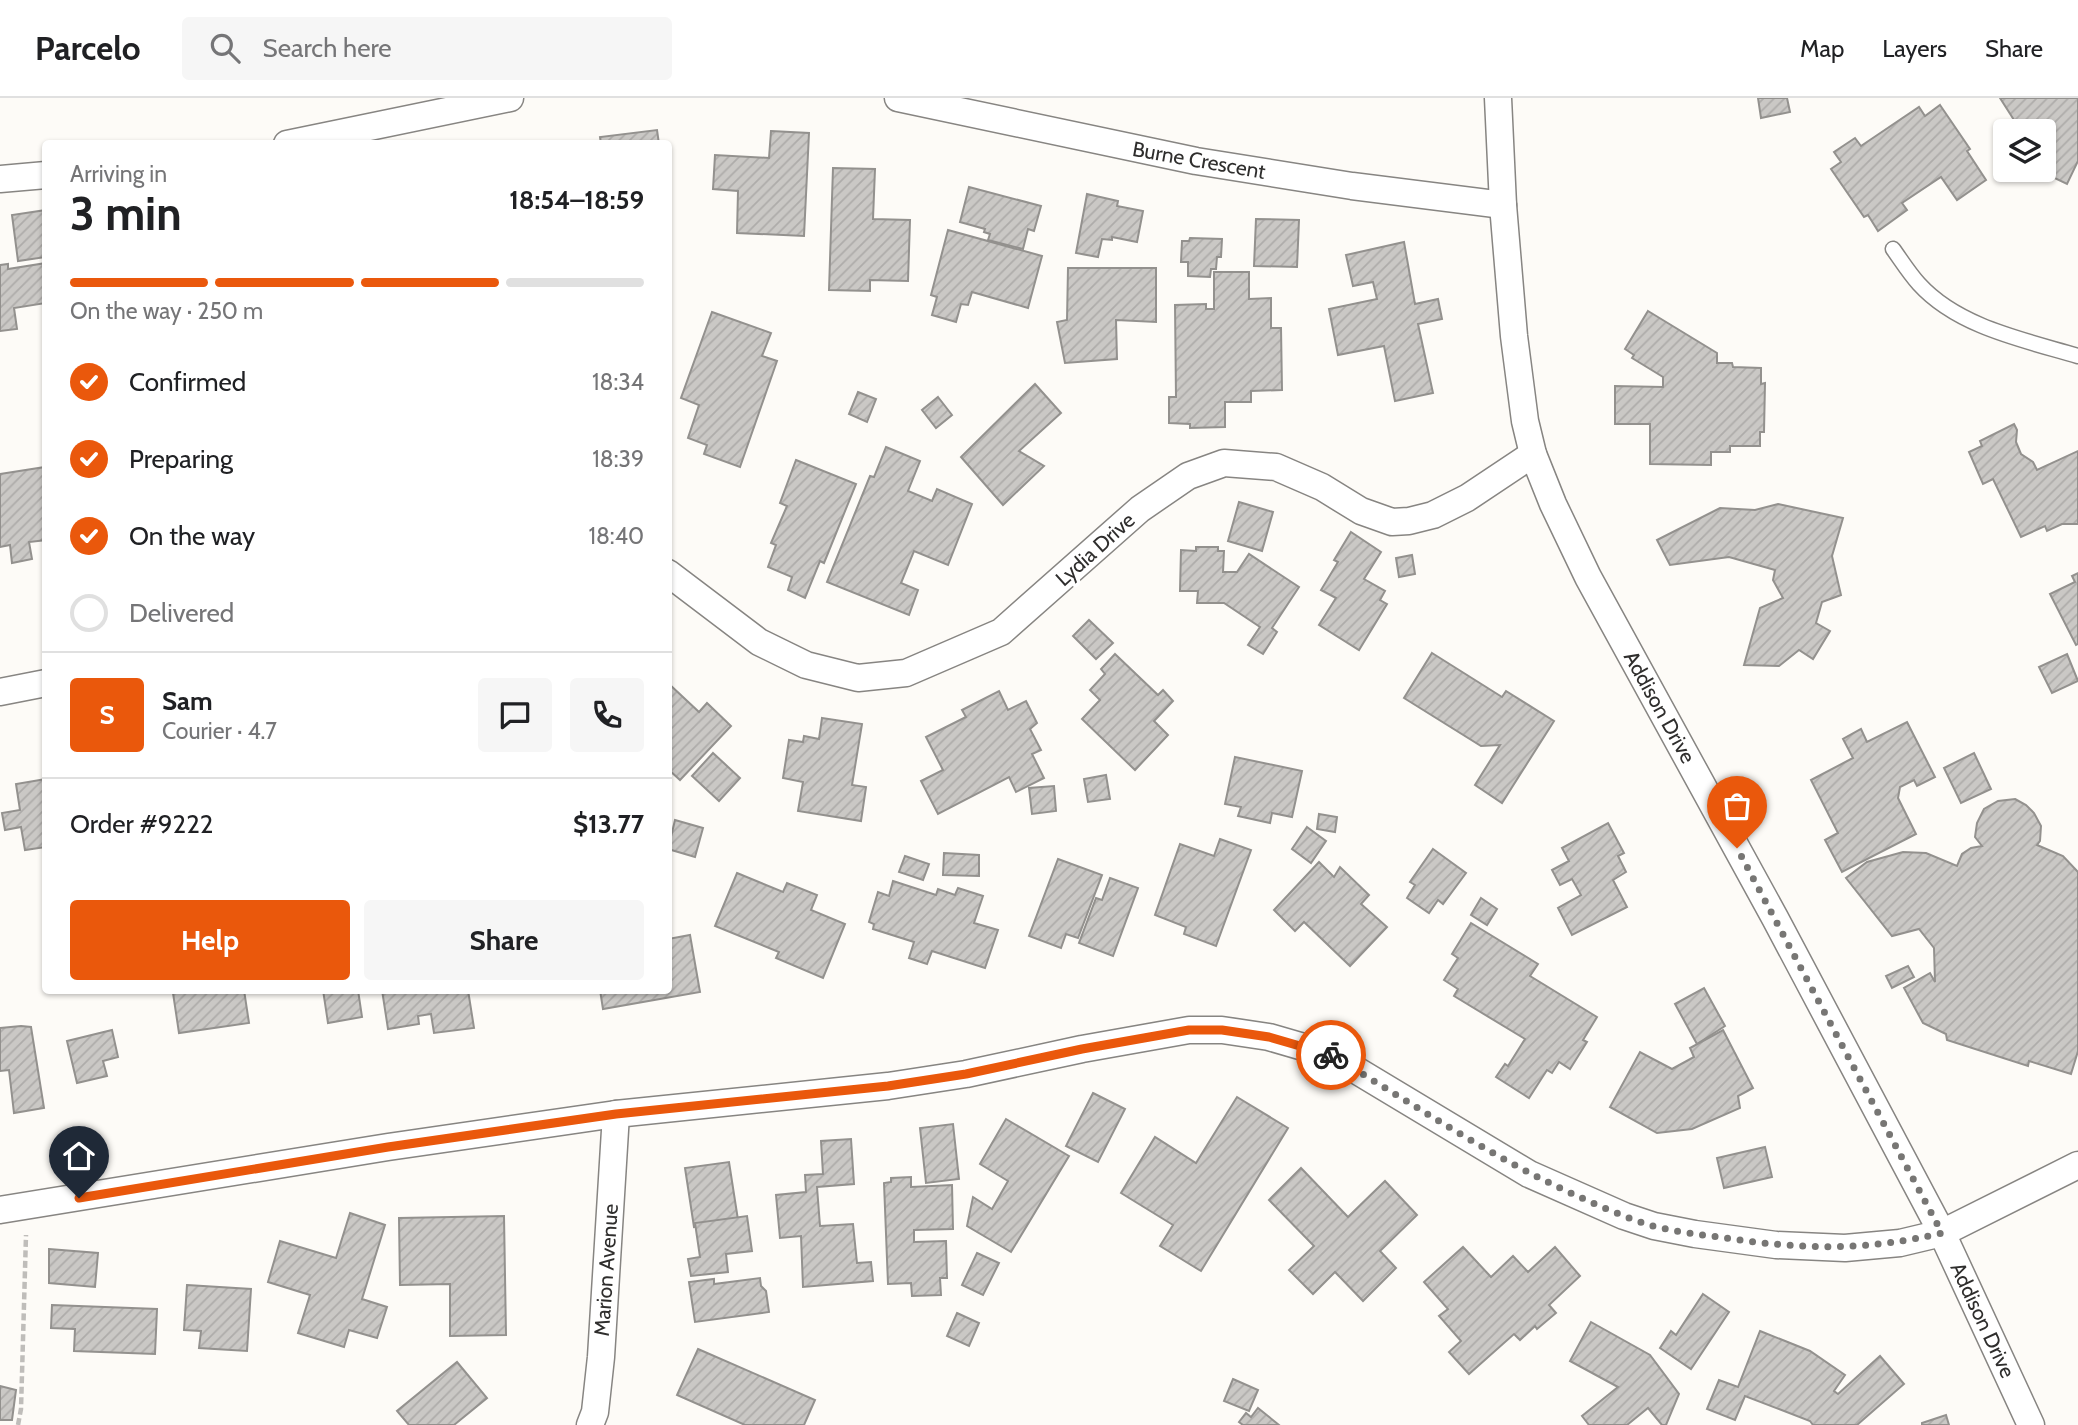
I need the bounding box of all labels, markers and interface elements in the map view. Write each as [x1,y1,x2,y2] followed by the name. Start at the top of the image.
[182,17,672,80] search box
[35,28,140,68] text: Parcelo
[206,29,244,67] icon: search
[262,32,392,64] text: Search here
[1800,34,1844,63] text: Map
[1882,34,1947,63] text: Layers
[1985,34,2043,63] text: Share
[1993,119,2056,182] map controls
[1993,119,2056,182] button: layers
[1131,136,1267,184] street label: Burne Crescent
[70,160,167,188] text: Arriving in
[509,184,644,216] text: 18:54–18:59
[70,186,182,242] text: 3 min
[70,297,263,325] text: On the way · 250 m
[70,363,108,401] icon: check
[129,366,246,398] text: Confirmed
[592,368,644,396] text: 18:34
[70,440,108,478] icon: check
[129,443,233,475] text: Preparing
[592,445,644,473] text: 18:39
[1050,507,1140,591] street label: Lydia Drive
[70,517,108,555] icon: check
[129,520,255,552] text: On the way
[588,522,644,550] text: 18:40
[129,597,234,629] text: Delivered
[1619,647,1701,768] street label: Addison Drive
[478,678,552,752] button: chat
[570,678,644,752] button: phone
[162,685,213,717] text: Sam
[99,699,115,731] text: S
[162,717,277,745] text: Courier · 4.7
[1707,776,1767,848] pin
[1718,787,1756,825] icon: bag
[70,808,213,840] text: Order #9222
[573,808,644,840] text: $13.77
[70,900,350,980] button: Help
[364,900,644,980] button: Share
[1296,1020,1366,1090] courier
[1312,1036,1350,1074] icon: bike
[49,1126,109,1198] pin
[60,1137,98,1175] icon: home
[589,1203,623,1337] street label: Marion Avenue
[1945,1258,2021,1382] street label: Addison Drive

